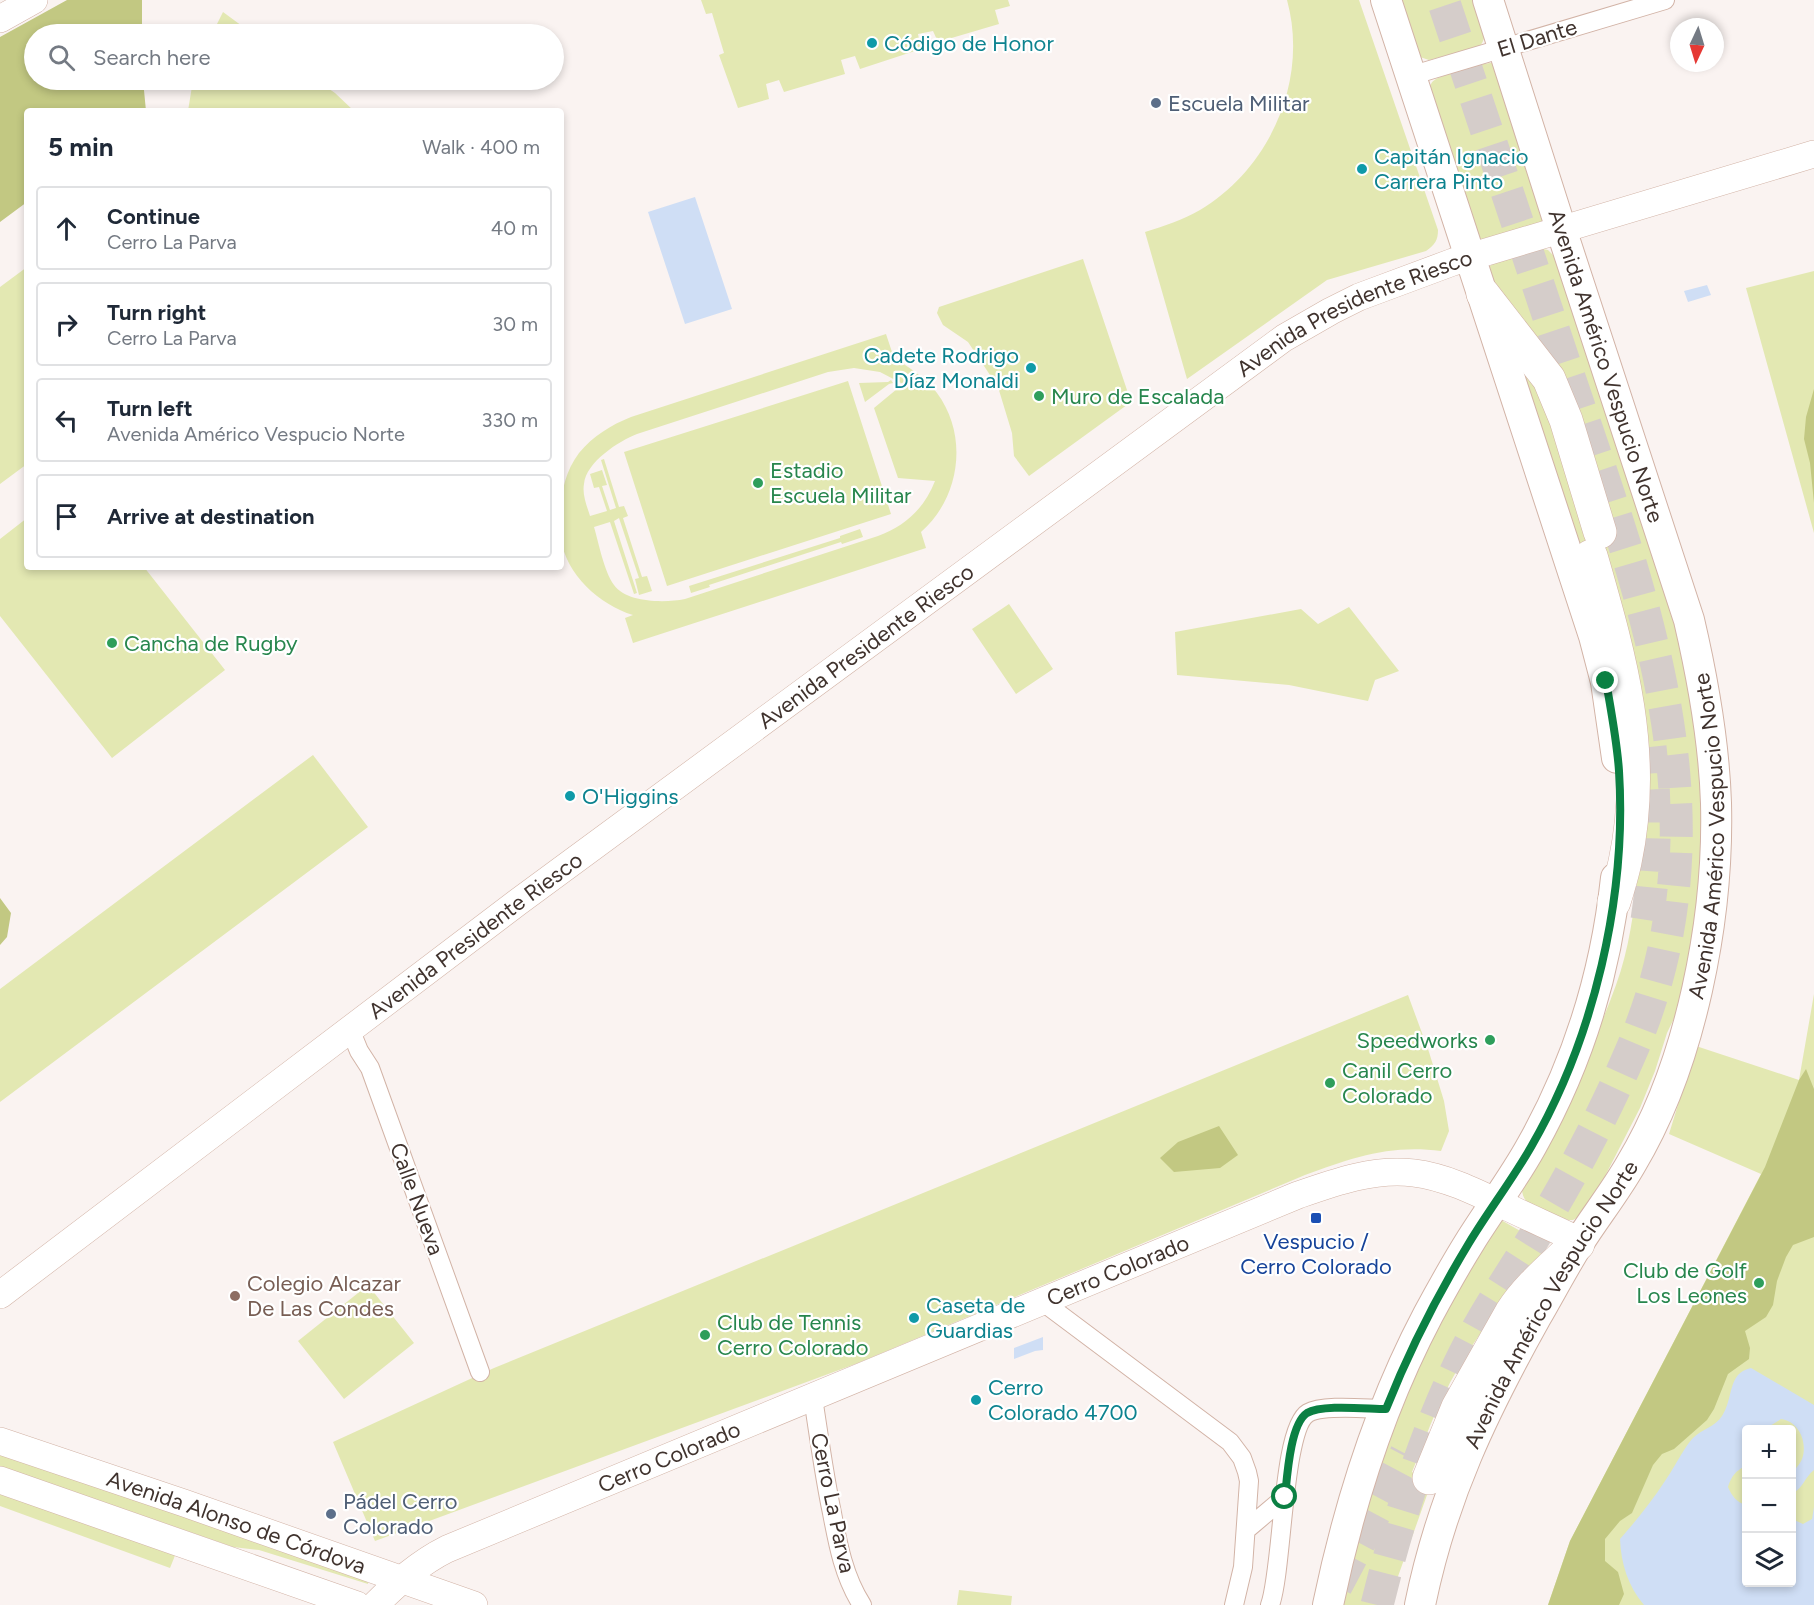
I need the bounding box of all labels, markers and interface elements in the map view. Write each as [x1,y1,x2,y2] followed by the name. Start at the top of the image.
[1494,13,1580,63] street label: El Dante
[1670,18,1724,72] north arrow
[24,24,564,90] search box
[884,30,1054,57] place label: Código de Honor
[865,36,879,50] marker: Código de Honor
[45,41,78,74] icon: search
[93,44,211,71] text: Search here
[1168,90,1310,117] place label: Escuela Militar
[1149,96,1163,110] marker: Escuela Militar
[48,131,114,163] text: 5 min
[422,135,540,159] text: Walk · 400 m
[1374,143,1529,195] place label: Capitán Ignacio Carrera Pinto
[1355,162,1369,176] marker: Capitán Ignacio Carrera Pinto
[107,203,200,230] text: Continue
[1543,206,1669,526] street label: Avenida Américo Vespucio Norte
[50,212,83,245] icon: ahead
[491,216,538,240] text: 40 m
[107,230,237,254] text: Cerro La Parva
[1231,244,1475,382] street label: Avenida Presidente Riesco
[107,299,206,326] text: Turn right
[50,308,83,341] icon: right
[492,312,538,336] text: 30 m
[107,326,237,350] text: Cerro La Parva
[864,342,1019,394] place label: Cadete Rodrigo Díaz Monaldi
[1024,361,1038,375] marker: Cadete Rodrigo Díaz Monaldi
[1051,383,1224,410] place label: Muro de Escalada
[1032,389,1046,403] marker: Muro de Escalada
[107,395,193,422] text: Turn left
[50,404,83,437] icon: left
[481,408,538,432] text: 330 m
[107,422,405,446] text: Avenida Américo Vespucio Norte
[770,457,912,509] place label: Estadio Escuela Militar
[751,476,765,490] marker: Estadio Escuela Militar
[50,500,83,533] icon: arrive
[107,503,315,530] text: Arrive at destination
[753,558,979,734] street label: Avenida Presidente Riesco
[124,630,298,657] place label: Cancha de Rugby
[105,636,119,650] marker: Cancha de Rugby
[1592,667,1618,693] route end
[1682,671,1730,1002] street label: Avenida Américo Vespucio Norte
[582,783,679,810] place label: O'Higgins
[563,789,577,803] marker: O'Higgins
[363,846,587,1024] street label: Avenida Presidente Riesco
[1356,1027,1478,1054] place label: Speedworks
[1483,1033,1497,1047] marker: Speedworks
[1342,1057,1452,1109] place label: Canil Cerro Colorado
[1323,1076,1337,1090] marker: Canil Cerro Colorado
[384,1139,450,1259] street label: Calle Nueva
[1458,1156,1644,1452] street label: Avenida Américo Vespucio Norte
[1309,1211,1323,1225] marker: Vespucio / Cerro Colorado
[1043,1228,1193,1312] street label: Cerro Colorado
[1240,1228,1392,1280] place label: Vespucio / Cerro Colorado
[1623,1257,1748,1309] place label: Club de Golf Los Leones
[247,1270,402,1322] place label: Colegio Alcazar De Las Condes
[1752,1276,1766,1290] marker: Club de Golf Los Leones
[228,1289,242,1303] marker: Colegio Alcazar De Las Condes
[926,1292,1025,1344] place label: Caseta de Guardias
[717,1309,868,1361] place label: Club de Tennis Cerro Colorado
[907,1311,921,1325] marker: Caseta de Guardias
[698,1328,712,1342] marker: Club de Tennis Cerro Colorado
[988,1374,1138,1426] place label: Cerro Colorado 4700
[969,1393,983,1407] marker: Cerro Colorado 4700
[594,1415,744,1498] street label: Cerro Colorado
[1742,1425,1796,1587] map controls
[1742,1425,1796,1479] button: +
[805,1430,861,1576] street label: Cerro La Parva
[104,1465,370,1579] street label: Avenida Alonso de Córdova
[1742,1479,1796,1533] button: −
[1271,1483,1297,1509] route start
[343,1488,457,1540] place label: Pádel Cerro Colorado
[324,1507,338,1521] marker: Pádel Cerro Colorado
[1742,1533,1796,1587] button: layers

